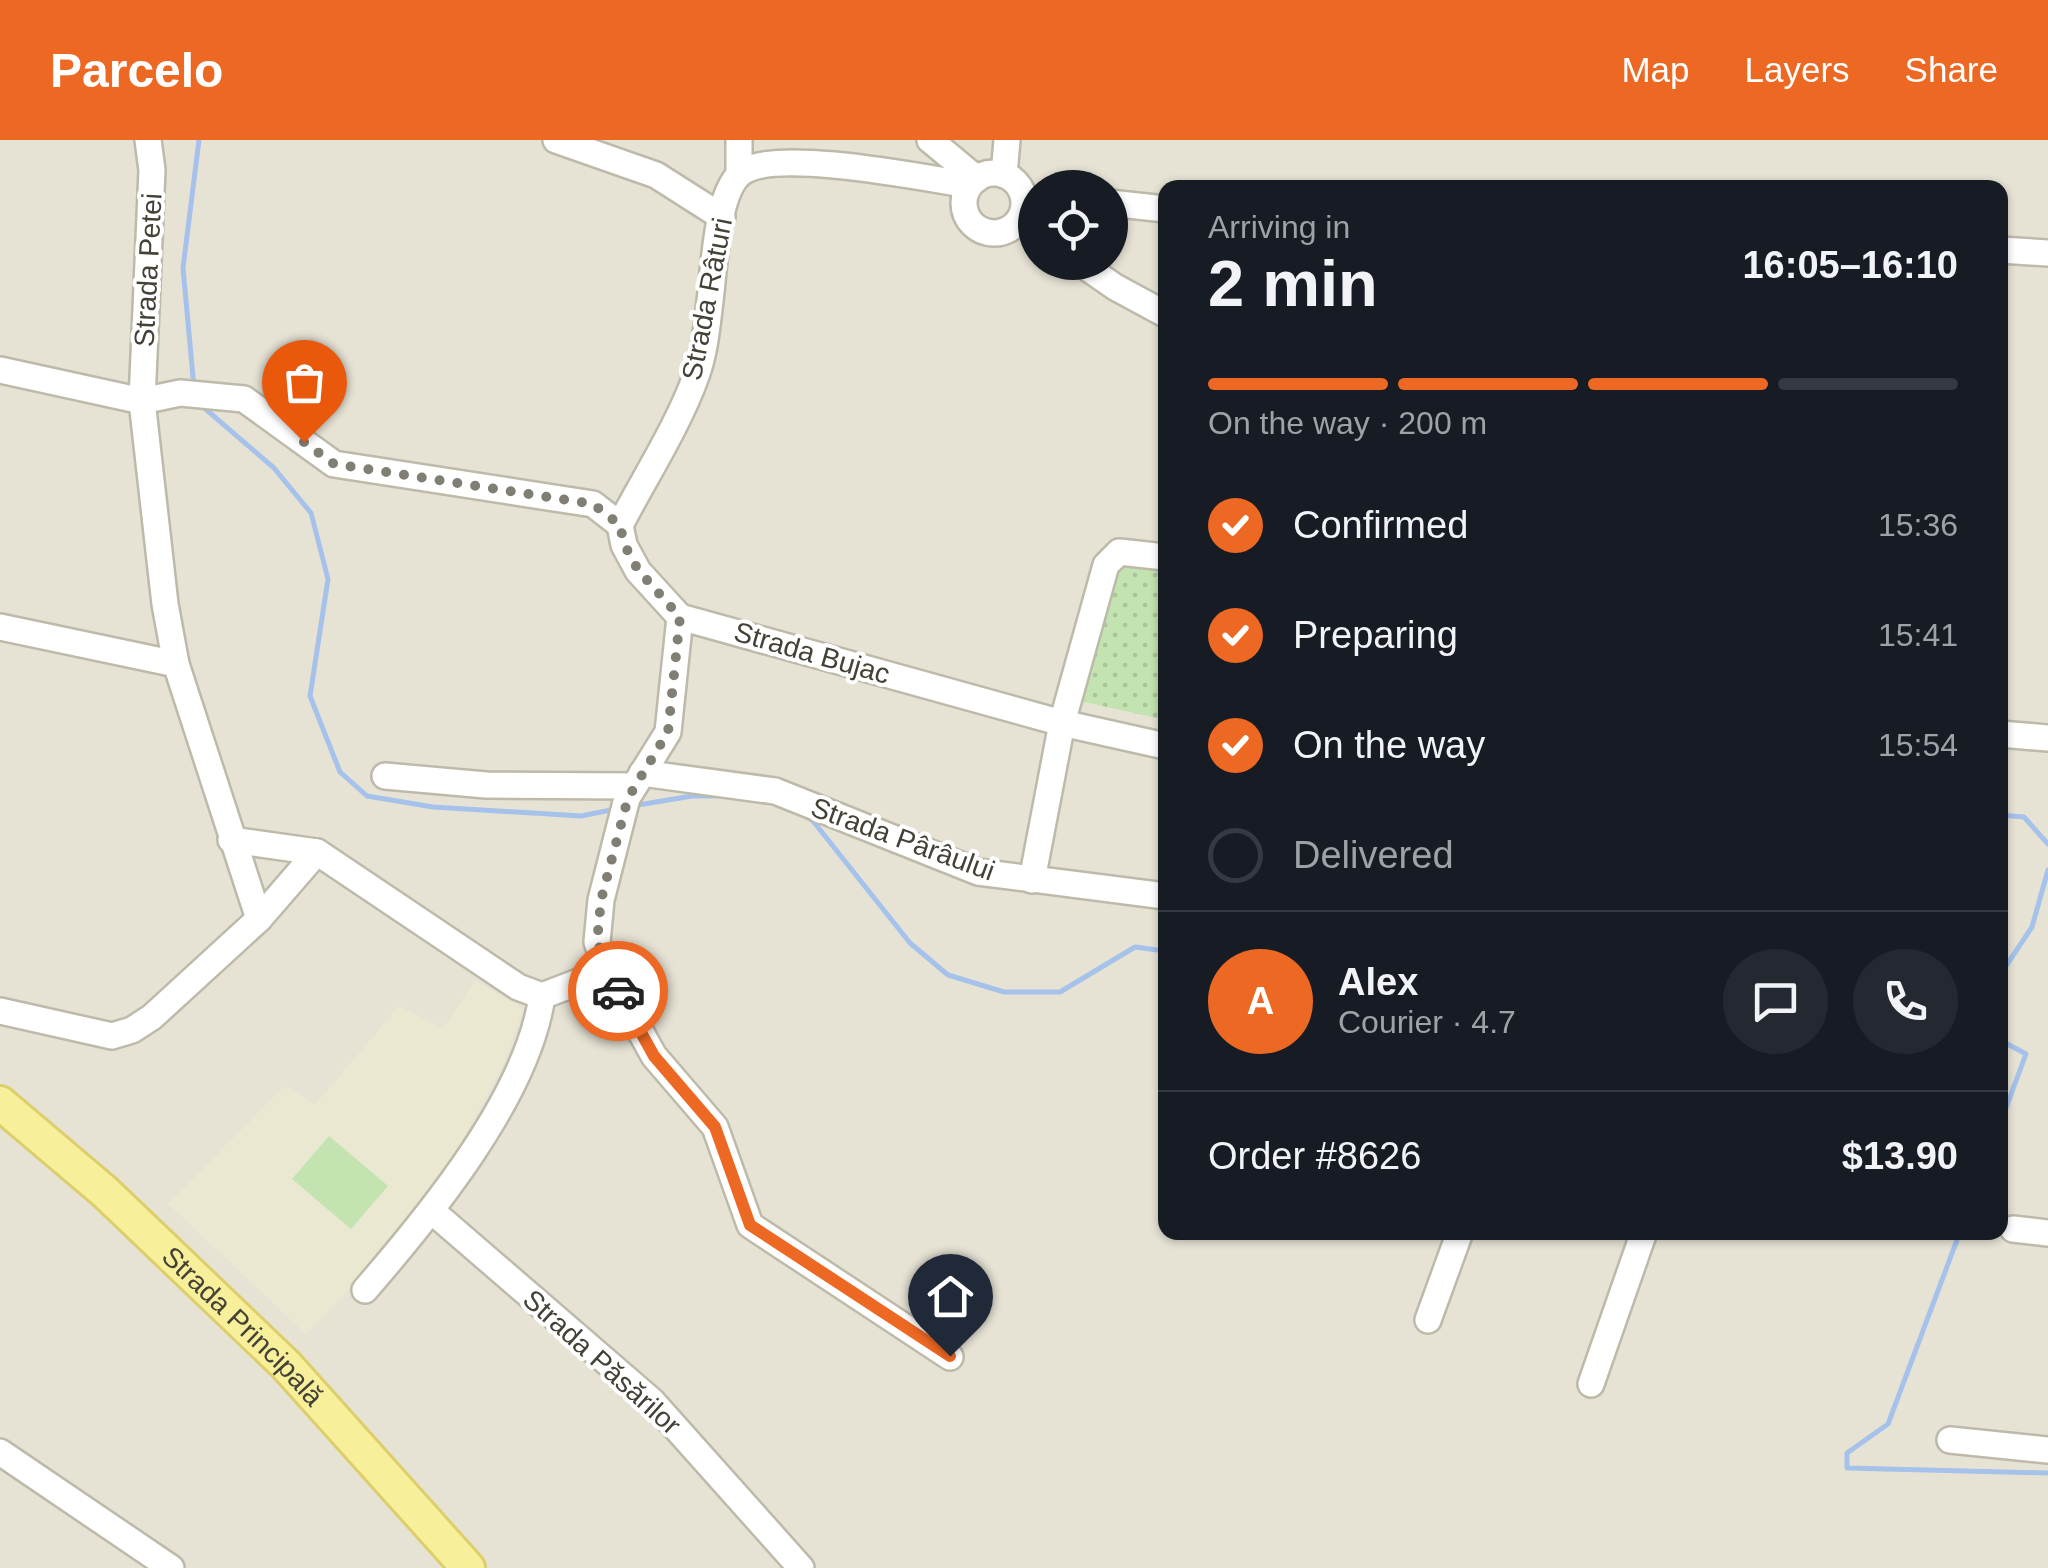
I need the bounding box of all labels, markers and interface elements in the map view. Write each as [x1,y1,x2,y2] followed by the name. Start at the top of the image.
[50,44,223,97] text: Parcelo
[1621,50,1690,89] text: Map
[1745,50,1850,89] text: Layers
[1905,50,1998,89] text: Share
[1018,170,1128,280] map controls
[1018,170,1128,280] button: locate
[128,192,168,348] street label: Strada Petei
[1208,209,1350,245] text: Arriving in
[676,215,738,383] street label: Strada Râturi
[1742,244,1958,286] text: 16:05–16:10
[1208,247,1378,320] text: 2 min
[262,340,347,443] pin
[277,355,332,410] icon: bag
[1208,405,1487,441] text: On the way · 200 m
[1208,498,1263,553] icon: check
[1293,504,1468,546] text: Confirmed
[1878,507,1958,543] text: 15:36
[1208,608,1263,663] icon: check
[1293,614,1458,656] text: Preparing
[731,616,893,690] street label: Strada Bujac
[1878,617,1958,653] text: 15:41
[1208,718,1263,773] icon: check
[1293,724,1485,766] text: On the way
[1878,727,1958,763] text: 15:54
[807,791,999,887] street label: Strada Pârâului
[1293,834,1454,876] text: Delivered
[568,941,668,1041] courier
[1723,949,1828,1054] button: chat
[1853,949,1958,1054] button: phone
[1338,961,1418,1003] text: Alex
[591,964,646,1019] icon: car
[1247,980,1274,1022] text: A
[1338,1004,1516,1040] text: Courier · 4.7
[1208,1135,1421,1177] text: Order #8626
[1842,1135,1958,1177] text: $13.90
[156,1240,330,1412] street label: Strada Principală
[908,1254,993,1357] pin
[923,1269,978,1324] icon: home
[517,1283,687,1441] street label: Strada Păsărilor

